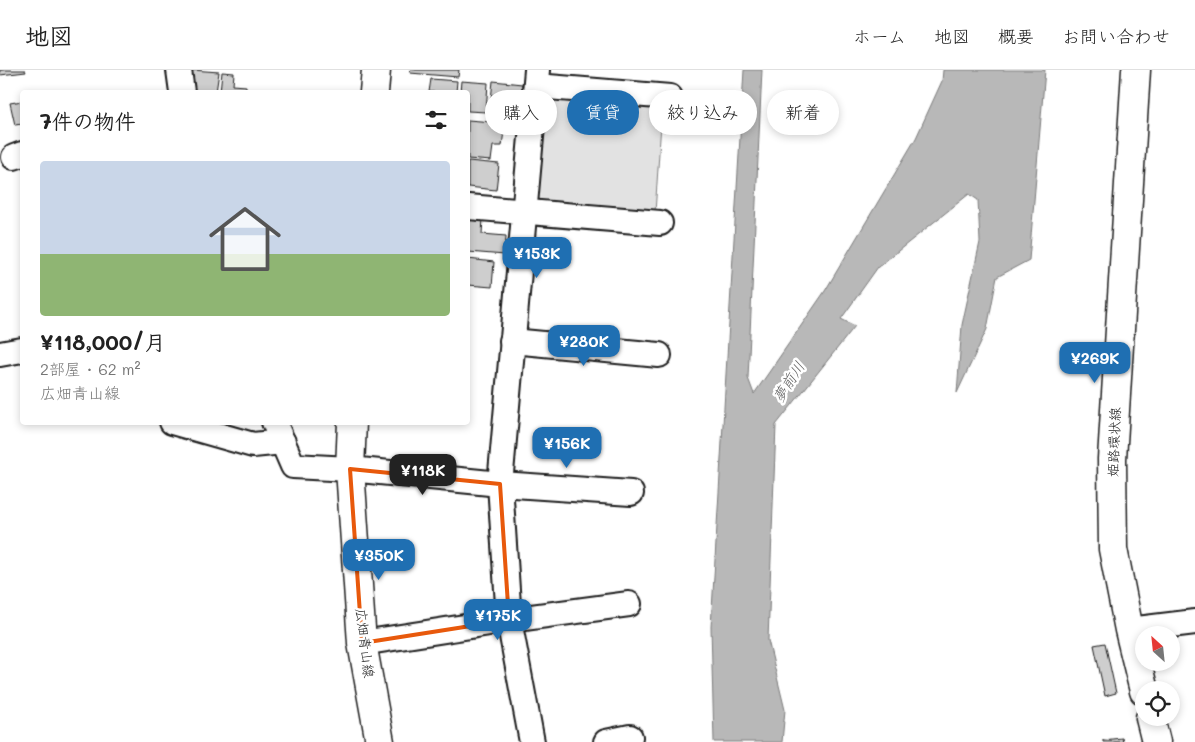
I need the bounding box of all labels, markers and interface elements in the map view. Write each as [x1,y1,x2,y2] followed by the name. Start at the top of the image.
[25,20,73,51] text: 地図
[853,24,906,48] text: ホーム
[934,24,970,48] text: 地図
[998,24,1034,48] text: 概要
[1062,24,1170,48] text: お問い合わせ
[485,90,557,135] chip: 購入
[567,90,639,135] chip: 賃貸
[649,90,757,135] chip: 絞り込み
[767,90,839,135] chip: 新着
[422,106,450,134] icon: filters
[40,107,136,134] text: 7件の物件
[200,194,290,284] icon: home
[502,236,572,279] pin: ¥153K
[513,242,561,263] text: ¥153K
[549,324,619,367] pin: ¥280K
[40,328,166,355] text: ¥118,000/月
[559,330,609,351] text: ¥280K
[1060,342,1130,384] pin: ¥269K
[1070,347,1120,368] text: ¥269K
[768,357,809,406] water label: 夢前川
[40,358,141,379] text: 2部屋 · 62 m²
[40,382,120,403] text: 広畑青山線
[1103,407,1124,477] street label: 姫路環状線
[532,426,602,469] pin: ¥156K
[543,432,591,453] text: ¥156K
[388,454,458,496] pin: ¥118K
[400,459,446,480] text: ¥118K
[344,538,414,581] pin: ¥350K
[354,544,404,565] text: ¥350K
[463,598,533,641] pin: ¥175K
[475,604,521,625] text: ¥175K
[352,607,379,679] street label: 広畑青山線
[1135,626,1180,671] north arrow
[1135,626,1180,726] map controls
[1135,681,1180,726] button: locate

